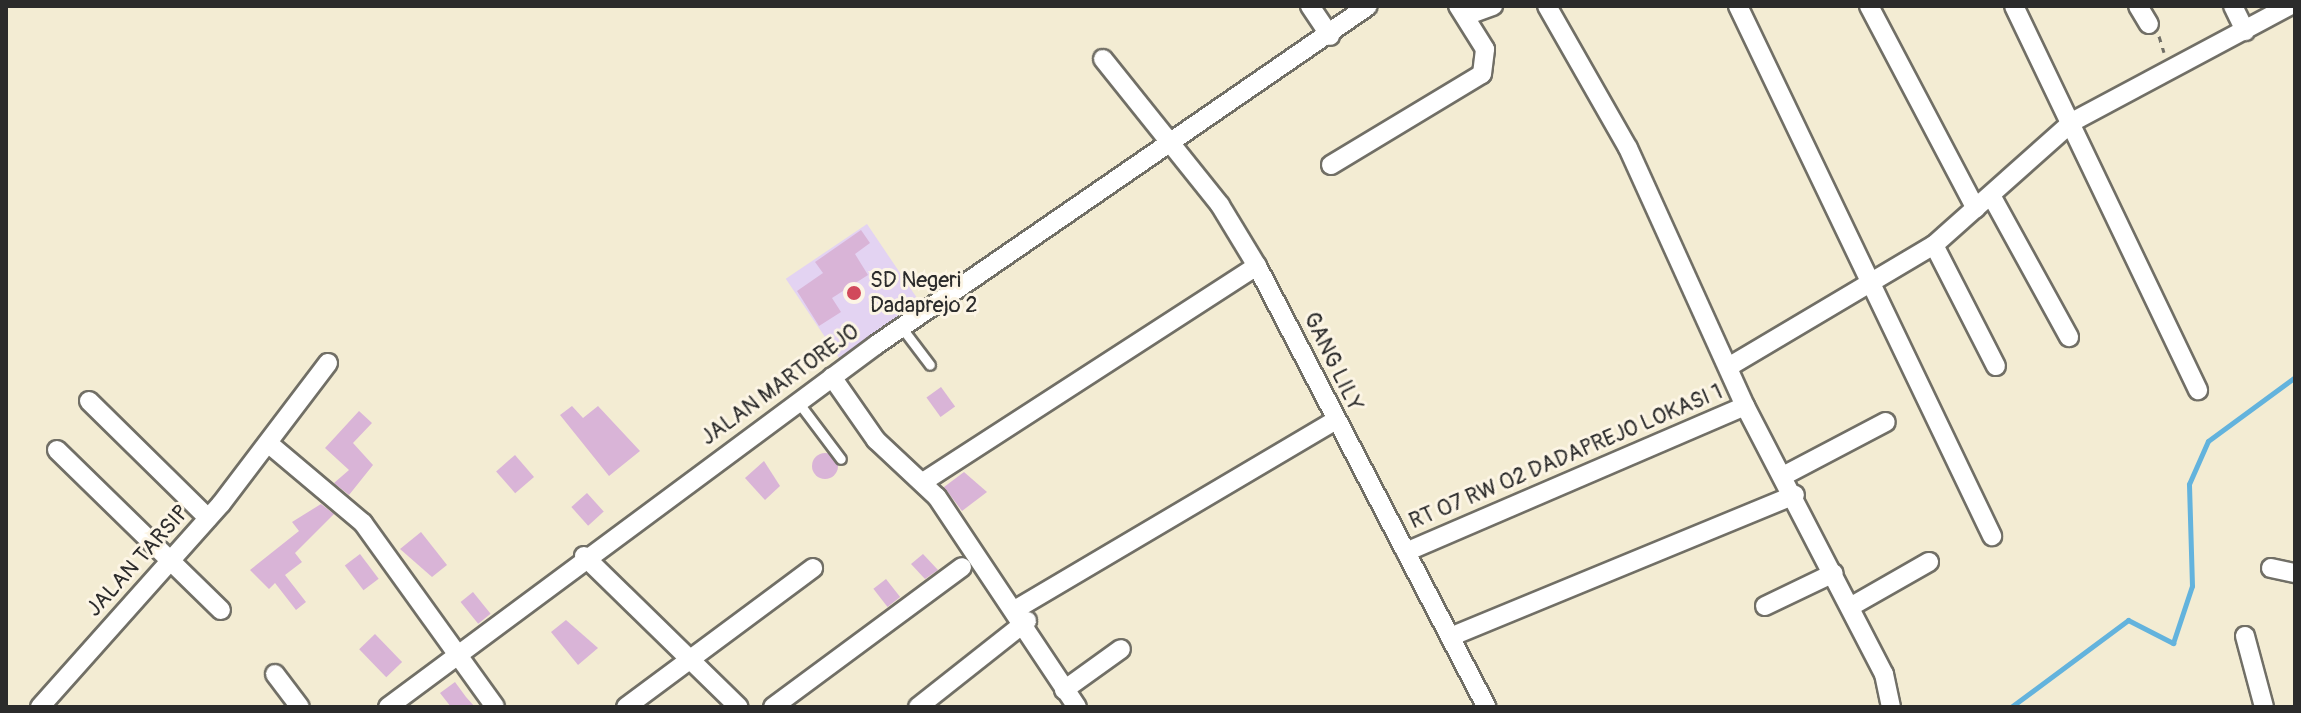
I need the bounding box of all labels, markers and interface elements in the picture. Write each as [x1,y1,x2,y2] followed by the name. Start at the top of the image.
[870,267,978,318] place label: SD Negeri Dadaprejo 2
[845,284,863,302] marker: SD Negeri Dadaprejo 2
[1298,308,1368,416] street label: GANG LILY
[696,319,864,451] street label: JALAN MARTOREJO
[1405,379,1727,535] street label: RT 07 RW 02 DADAPREJO LOKASI 1
[81,500,195,622] street label: JALAN TARSIP

